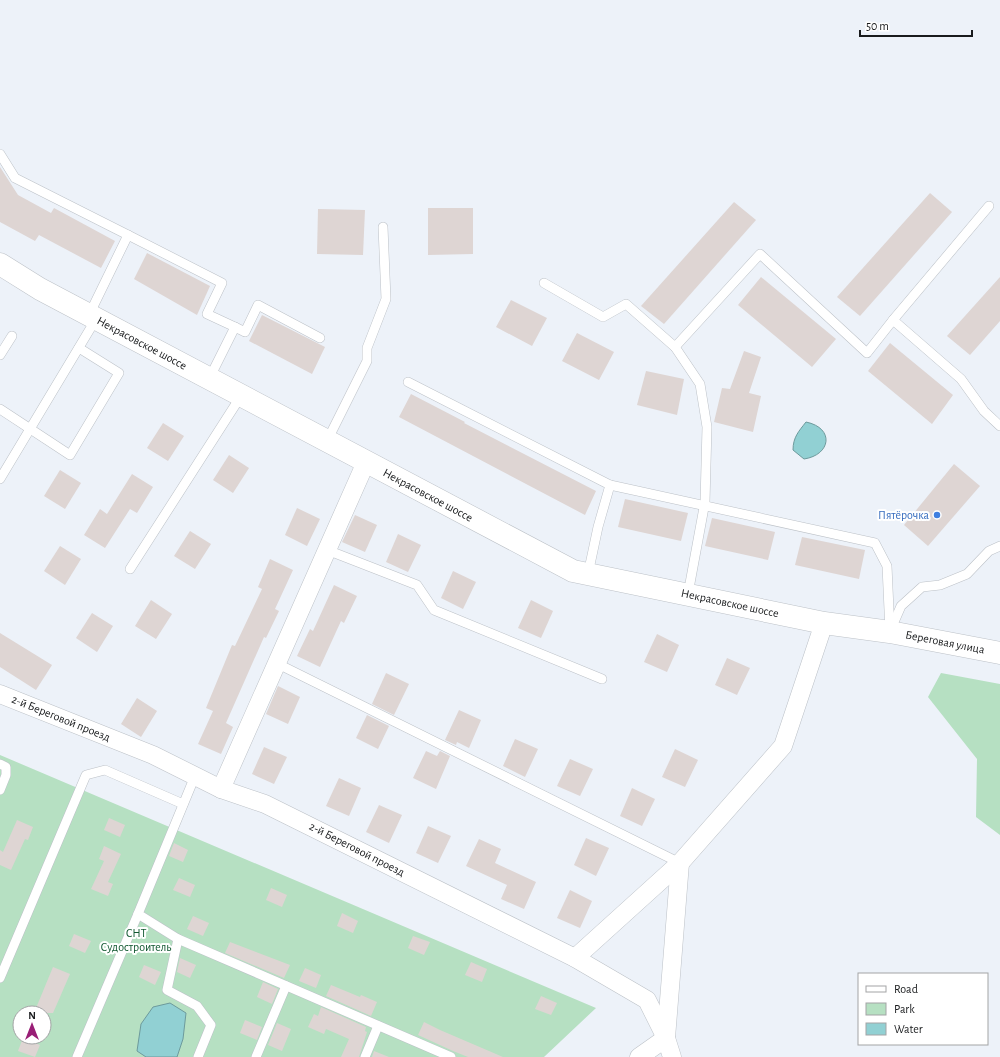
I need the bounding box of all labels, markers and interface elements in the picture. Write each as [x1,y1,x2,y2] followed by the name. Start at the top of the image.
[860,12,972,38] scale bar
[866,20,889,32] text: 50 m
[95,314,189,372] street label: Некрасовское шоссе
[381,466,475,524] street label: Некрасовское шоссе
[878,509,930,521] place label: Пятёрочка
[932,510,942,520] marker: Пятёрочка
[680,587,780,619] street label: Некрасовское шоссе
[904,628,986,657] street label: Береговая улица
[10,693,112,743] street label: 2-й Береговой проезд
[307,820,407,878] street label: 2-й Береговой проезд
[101,927,171,954] park label: СНТ Судостроитель
[858,973,988,1045] legend
[894,983,918,995] text: Road
[894,1003,915,1015] text: Park
[12,1005,52,1045] north arrow
[28,1010,36,1021] text: N
[894,1023,923,1035] text: Water

